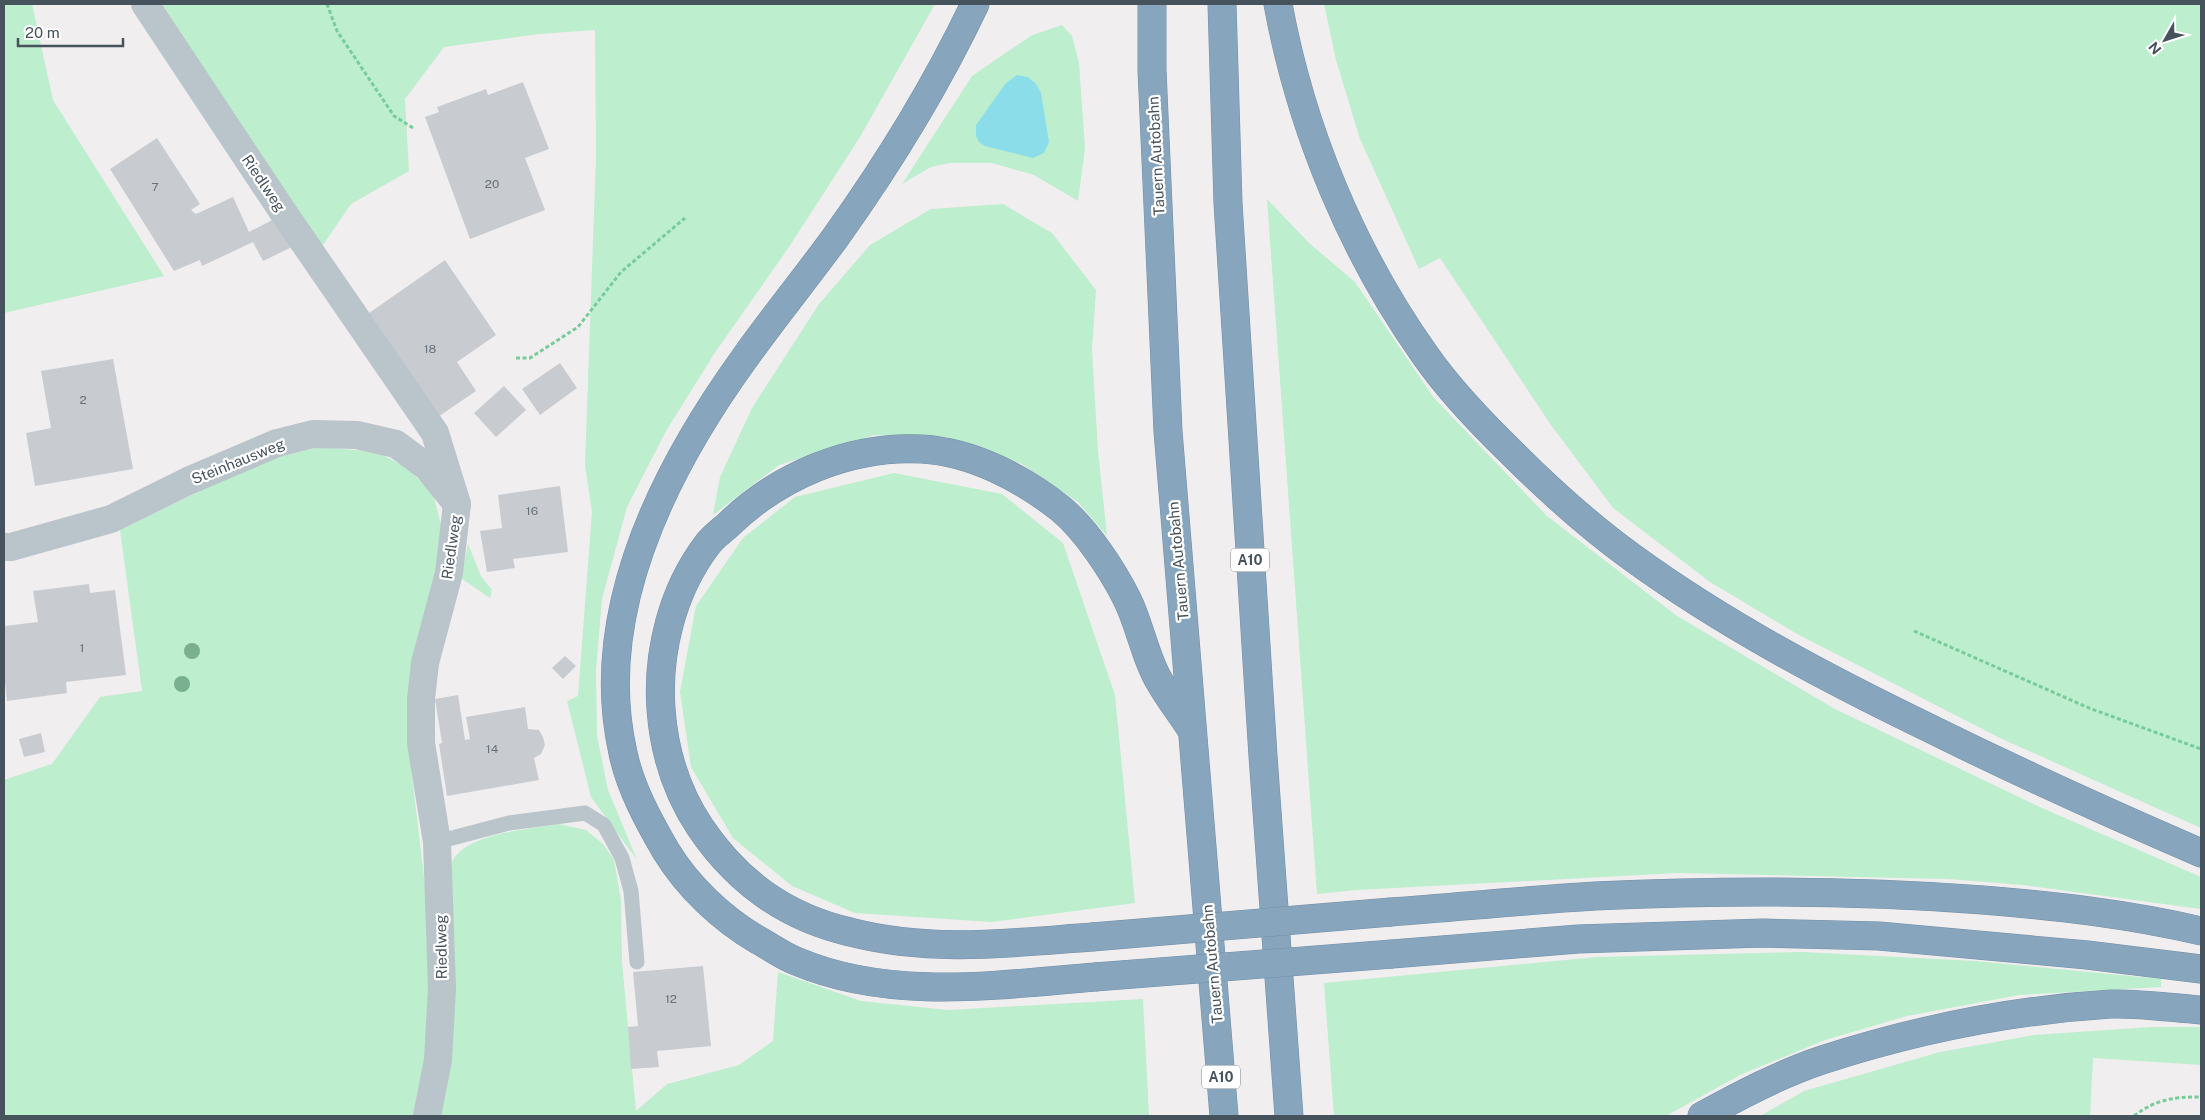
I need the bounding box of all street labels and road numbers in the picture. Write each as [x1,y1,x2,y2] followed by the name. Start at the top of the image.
[1144,96,1168,216] street label: Tauern Autobahn
[239,151,289,215] street label: Riedlweg
[189,435,287,487] street label: Steinhausweg
[1164,501,1192,621] street label: Tauern Autobahn
[438,514,464,580] street label: Riedlweg
[1231,548,1269,572] road number: A10
[1198,904,1226,1024] street label: Tauern Autobahn
[432,914,450,980] street label: Riedlweg
[1202,1066,1240,1088] road number: A10

